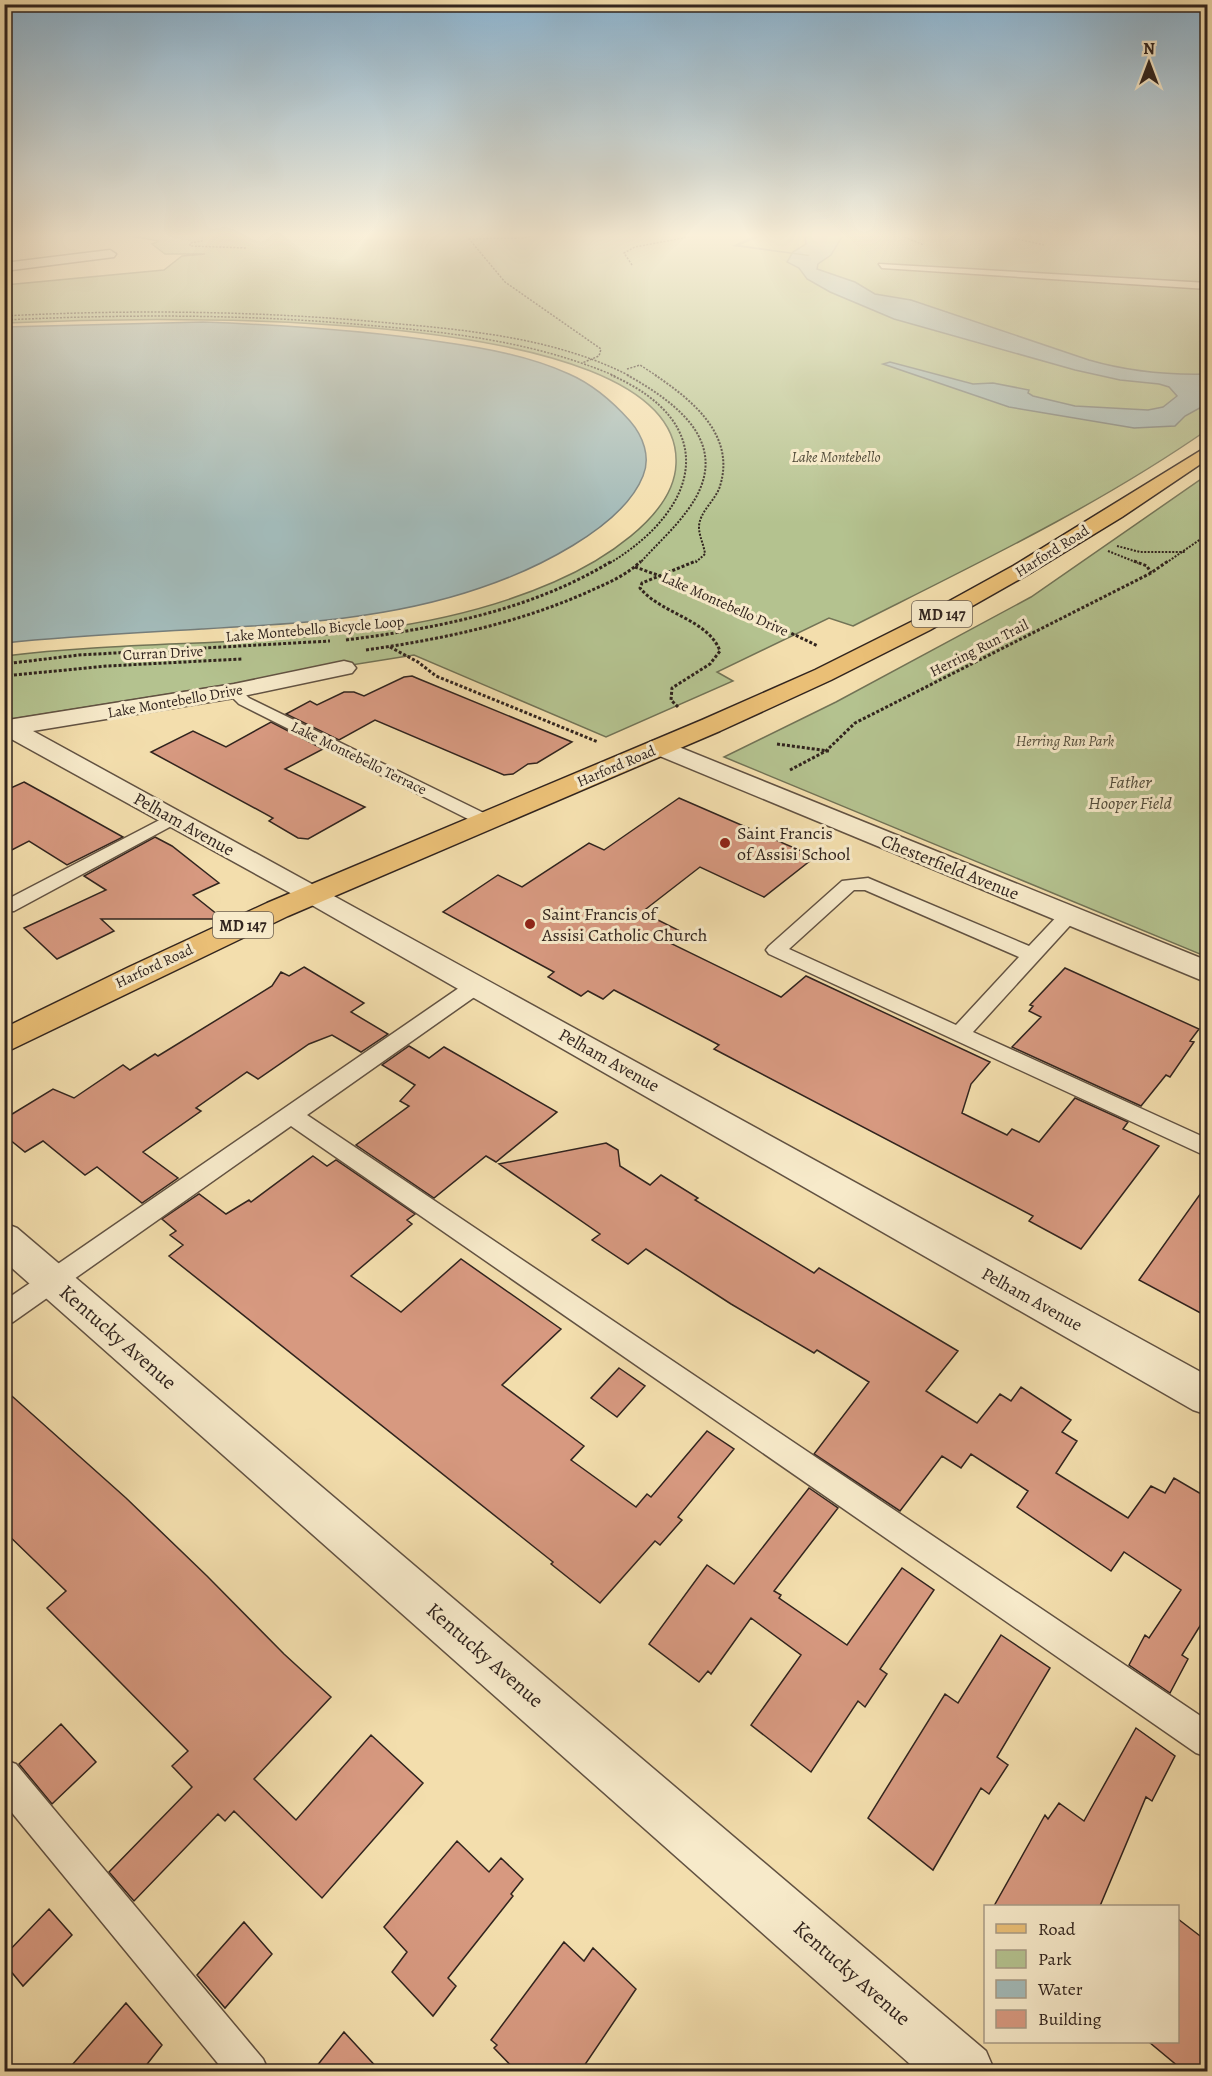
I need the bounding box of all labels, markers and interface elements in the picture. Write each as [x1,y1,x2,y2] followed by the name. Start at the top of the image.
[1119,33,1179,93] north arrow
[1143,38,1155,60] text: N
[791,447,881,467] park label: Lake Montebello
[1011,520,1094,582] street label: Harford Road
[658,567,792,641] street label: Lake Montebello Drive
[912,601,972,627] road number: MD 147
[225,611,405,647] street label: Lake Montebello Bicycle Loop
[926,614,1032,682] street label: Herring Run Trail
[122,641,204,665] street label: Curran Drive
[106,679,244,723] street label: Lake Montebello Drive
[288,716,430,800] street label: Lake Montebello Terrace
[1016,731,1115,751] park label: Herring Run Park
[574,740,659,792] street label: Harford Road
[1088,770,1173,815] park label: Father Hooper Field
[129,786,239,862] street label: Pelham Avenue
[737,821,851,866] place label: Saint Francis of Assisi School
[877,828,1023,906] street label: Chesterfield Avenue
[718,836,732,850] marker: Saint Francis of Assisi School
[541,902,708,947] place label: Saint Francis of Assisi Catholic Church
[213,912,273,938] road number: MD 147
[523,917,537,931] marker: Saint Francis of Assisi Catholic Church
[112,939,197,993] street label: Harford Road
[554,1022,664,1098] street label: Pelham Avenue
[977,1261,1087,1337] street label: Pelham Avenue
[53,1278,183,1396] street label: Kentucky Avenue
[420,1596,550,1714] street label: Kentucky Avenue
[984,1905,1179,2043] legend
[787,1914,917,2032] street label: Kentucky Avenue
[1038,1917,1076,1941] text: Road
[1038,1947,1072,1971] text: Park
[1037,1977,1083,2001] text: Water
[1038,2007,1102,2031] text: Building

